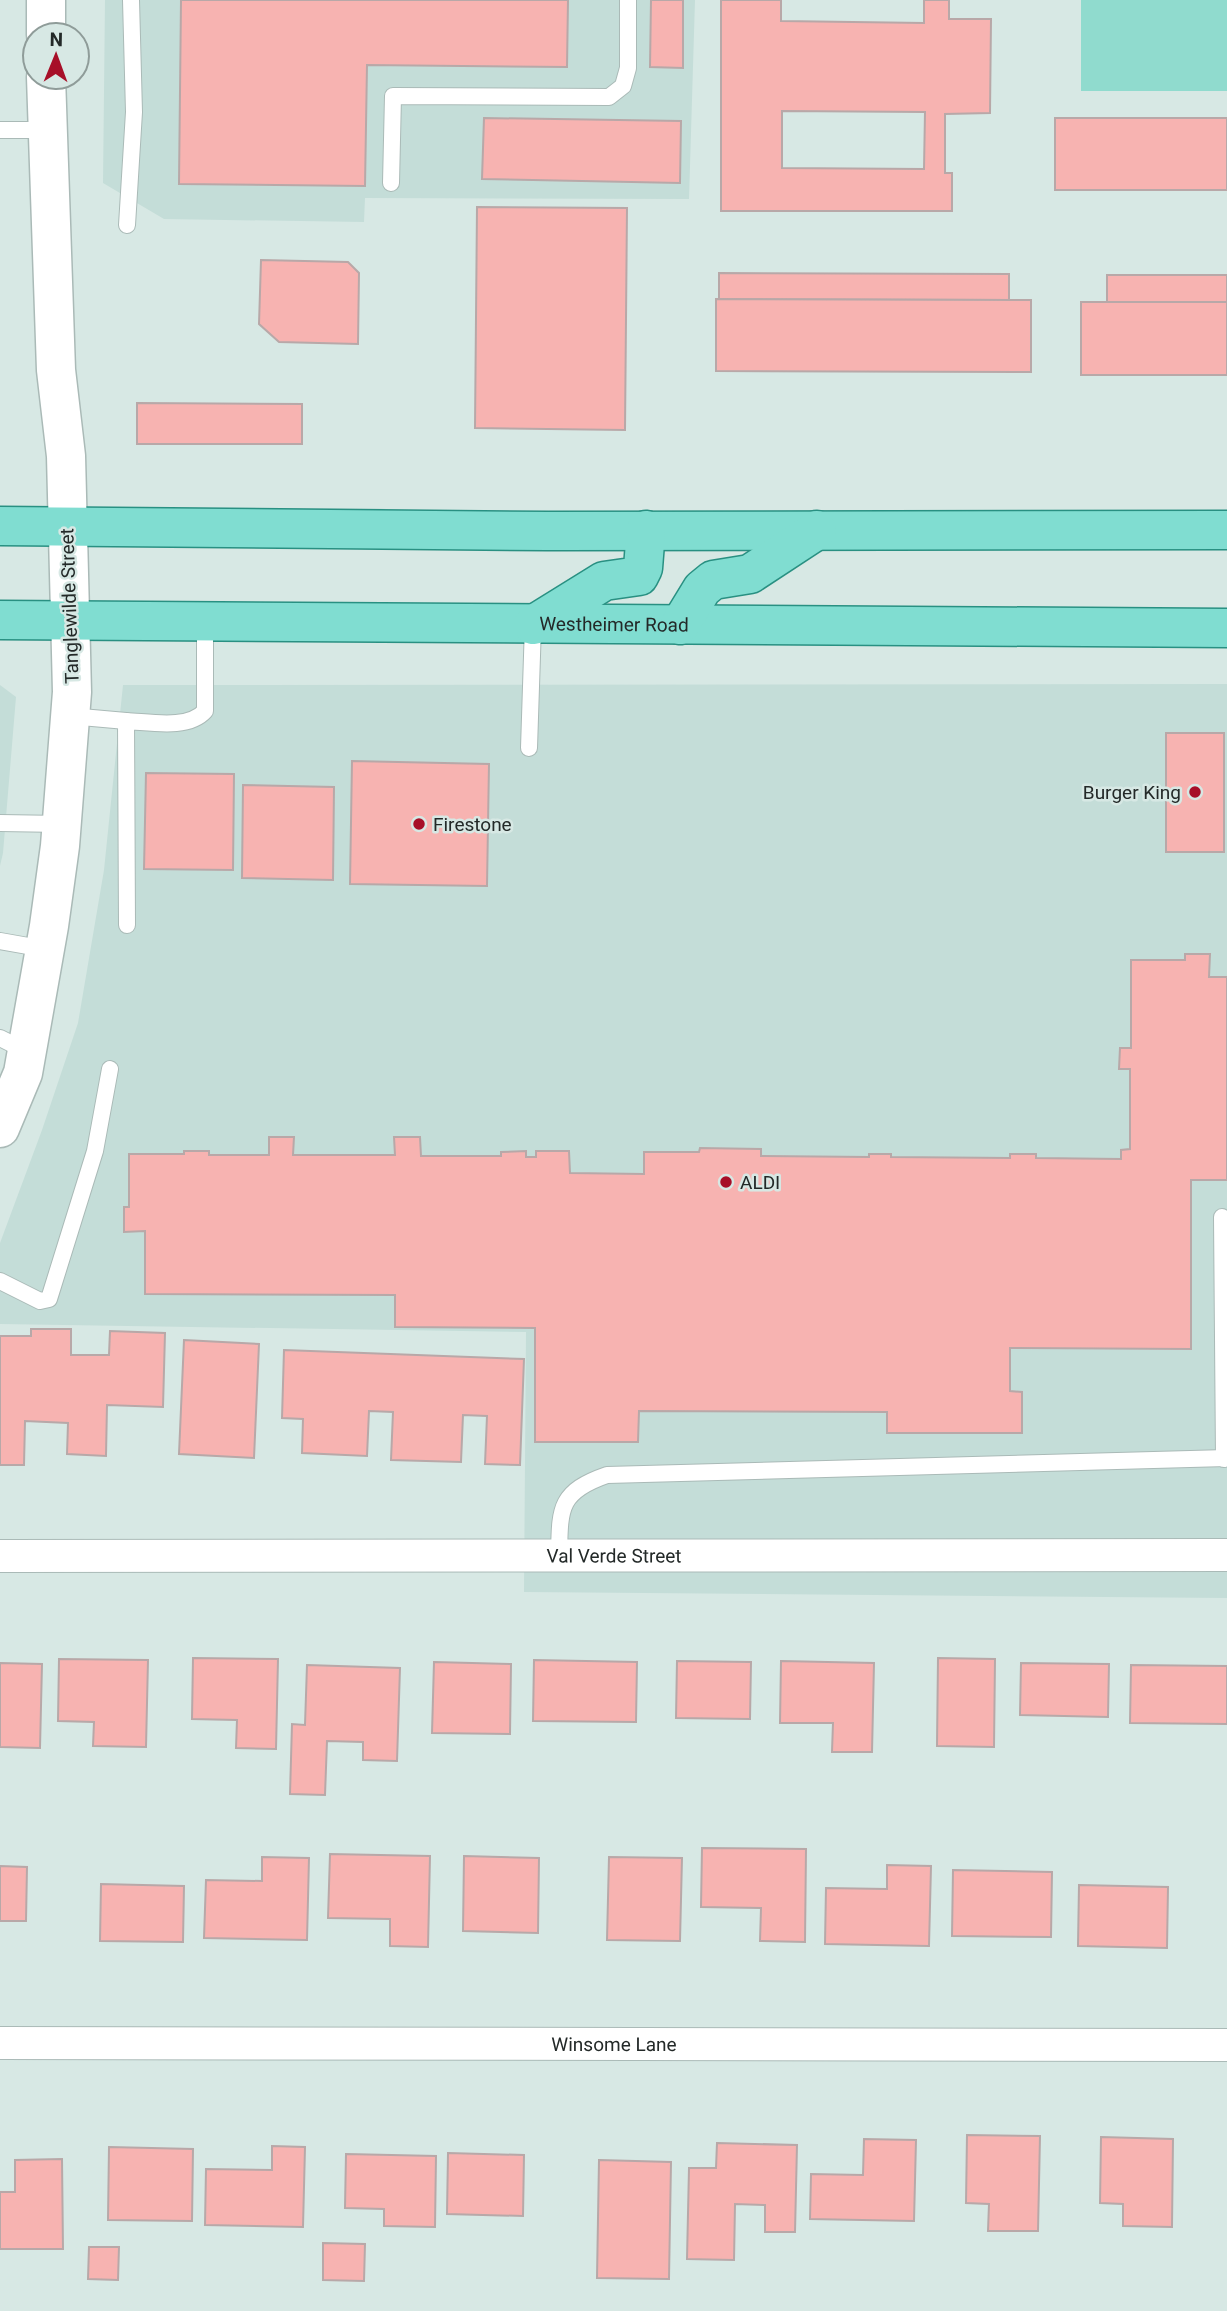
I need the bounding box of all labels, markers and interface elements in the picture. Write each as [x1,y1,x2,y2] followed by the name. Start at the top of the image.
[21,21,91,91] north arrow
[49,28,63,51] text: N
[55,528,84,684] street label: Tanglewilde Street
[539,612,689,637] street label: Westheimer Road
[1083,781,1181,804] place label: Burger King
[1187,784,1203,800] marker: Burger King
[433,813,512,836] place label: Firestone
[411,816,427,832] marker: Firestone
[740,1171,780,1194] place label: ALDI
[718,1174,734,1190] marker: ALDI
[546,1544,682,1568] street label: Val Verde Street
[551,2033,677,2056] street label: Winsome Lane

